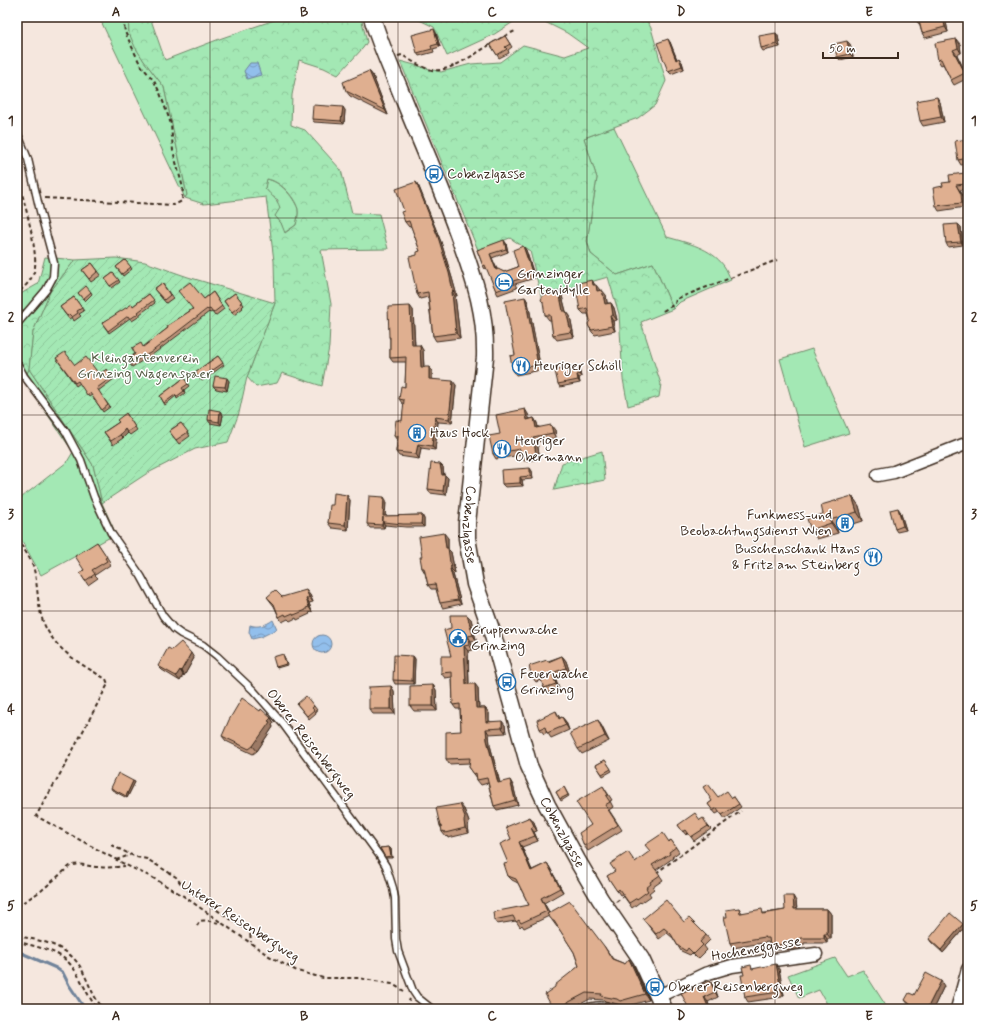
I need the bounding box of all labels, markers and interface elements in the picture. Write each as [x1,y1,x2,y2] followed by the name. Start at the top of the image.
[112,4,120,21] text: A
[300,4,309,21] text: B
[487,4,497,21] text: C
[677,4,686,21] text: D
[865,4,873,21] text: E
[823,34,898,60] scale bar
[829,41,856,57] text: 50 m
[8,113,14,130] text: 1
[971,113,977,130] text: 1
[424,164,444,184] bus stop icon: Cobenzlgasse
[447,165,525,183] place label: Cobenzlgasse
[517,265,589,299] place label: Grinzinger Gartenidylle
[494,272,514,292] hotel icon: Grinzinger Gartenidylle
[8,309,15,326] text: 2
[971,309,978,326] text: 2
[77,349,213,385] park label: Kleingartenverein Grinzing Wagenspaer
[511,356,531,376] restaurant icon: Heuriger Schöll
[534,357,622,376] place label: Heuriger Schöll
[407,423,427,443] building icon: Haus Hock
[430,424,489,442] place label: Haus Hock
[515,432,582,466] place label: Heuriger Obermann
[492,439,512,459] restaurant icon: Heuriger Obermann
[458,485,480,565] street label: Cobenzlgasse
[8,506,14,523] text: 3
[680,506,832,542] place label: Funkmess-und Beobachtungsdienst Wien
[971,506,977,523] text: 3
[835,513,855,533] building icon: Funkmess-und Beobachtungsdienst Wien
[732,540,860,576] place label: Buschenschank Hans & Fritz am Steinberg
[863,547,883,567] restaurant icon: Buschenschank Hans & Fritz am Steinberg
[471,621,558,656] place label: Gruppenwache Grinzing
[448,628,468,648] public building icon: Gruppenwache Grinzing
[520,665,589,700] place label: Feuerwache Grinzing
[497,672,517,692] bus stop icon: Feuerwache Grinzing
[261,685,360,804] street label: Oberer Reisenbergweg
[7,702,15,719] text: 4
[970,702,978,719] text: 4
[535,794,589,871] street label: Cobenzlgasse
[176,876,303,968] street label: Unterer Reisenbergweg
[7,898,15,915] text: 5
[970,898,978,915] text: 5
[710,932,803,968] street label: Hocheneggasse
[645,977,665,997] bus stop icon: Oberer Reisenbergweg
[668,978,803,998] place label: Oberer Reisenbergweg
[112,1008,120,1025] text: A
[300,1008,309,1025] text: B
[487,1008,497,1025] text: C
[677,1008,686,1025] text: D
[865,1008,873,1025] text: E

